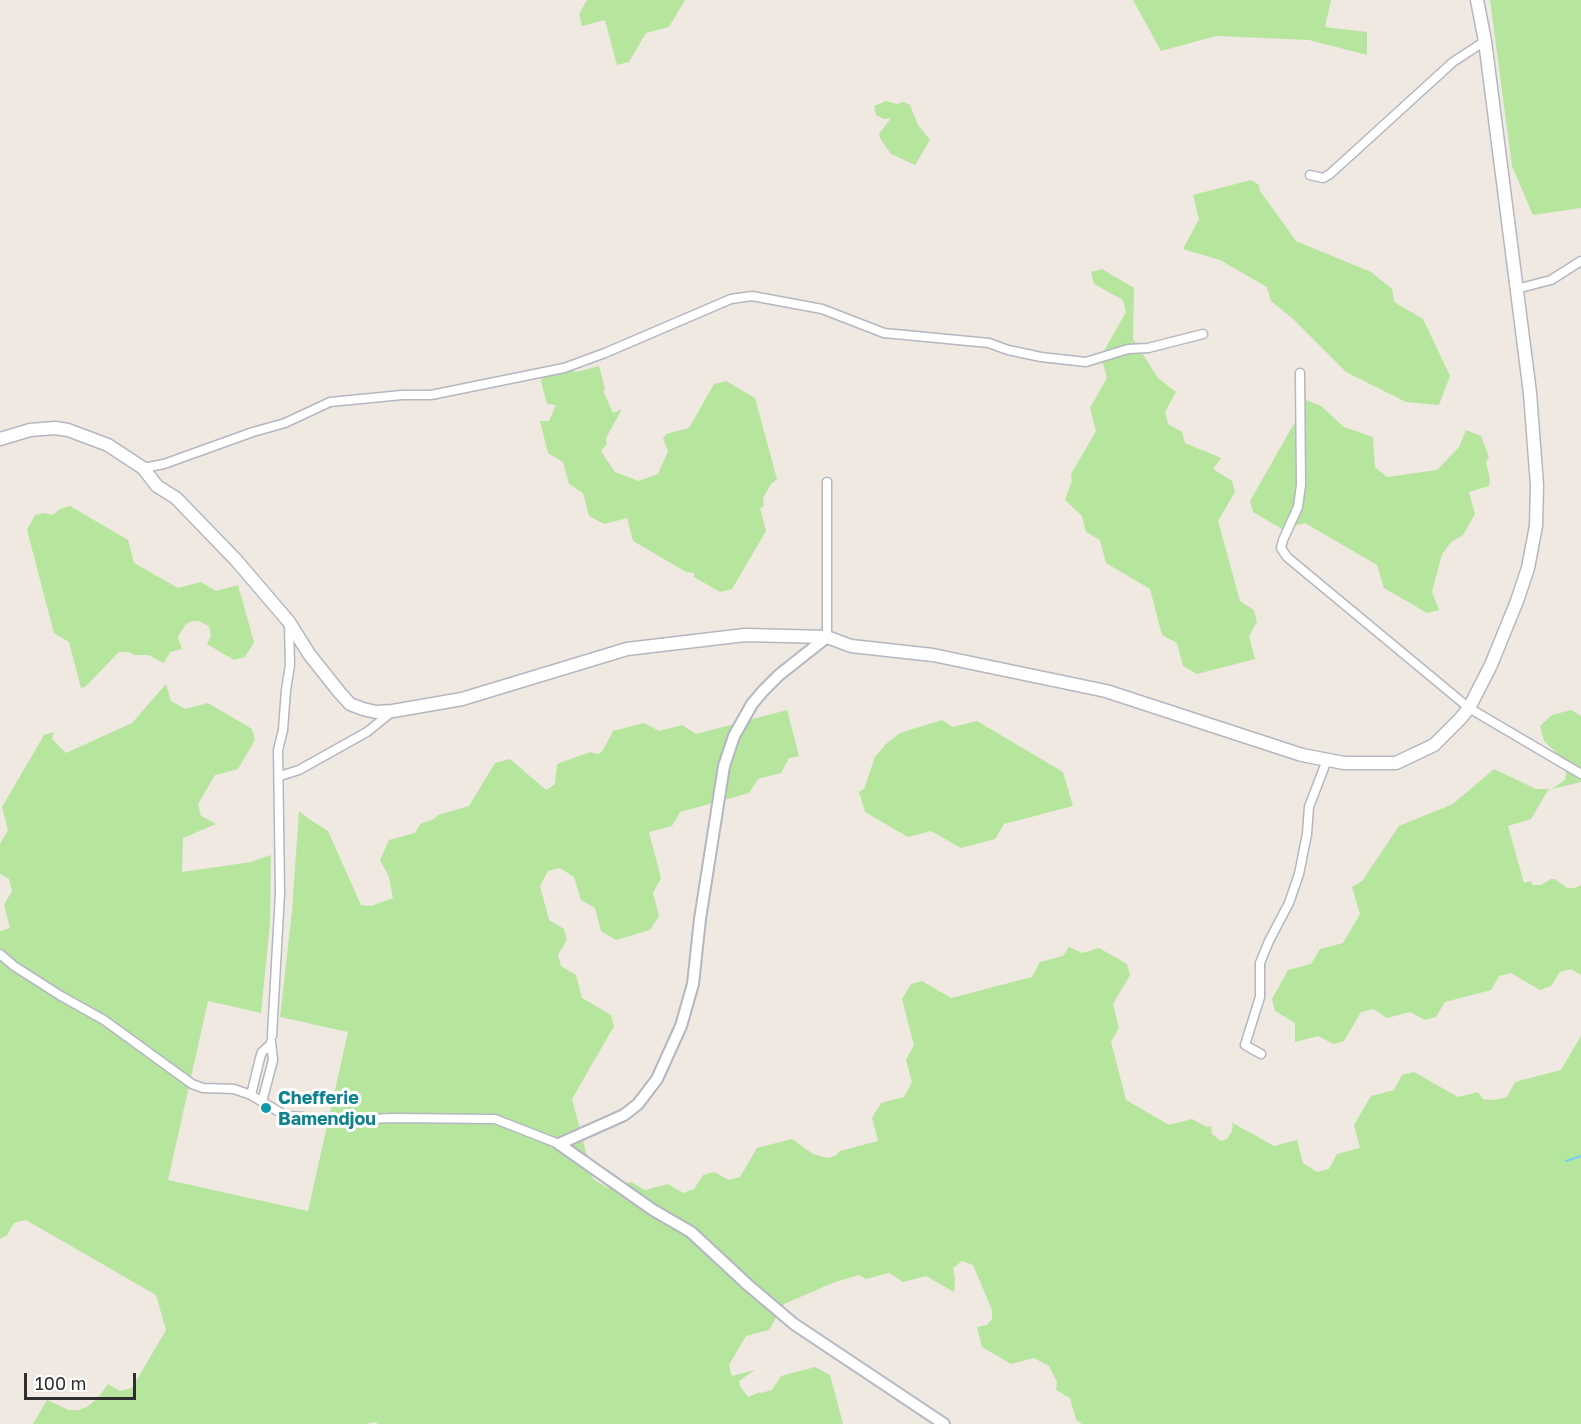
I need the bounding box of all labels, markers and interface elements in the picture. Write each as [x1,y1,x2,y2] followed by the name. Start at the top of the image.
[278,1087,376,1130] place label: Chefferie Bamendjou
[259,1101,273,1115] marker: Chefferie Bamendjou
[27,1361,140,1399] scale bar
[35,1372,86,1394] text: 100 m

